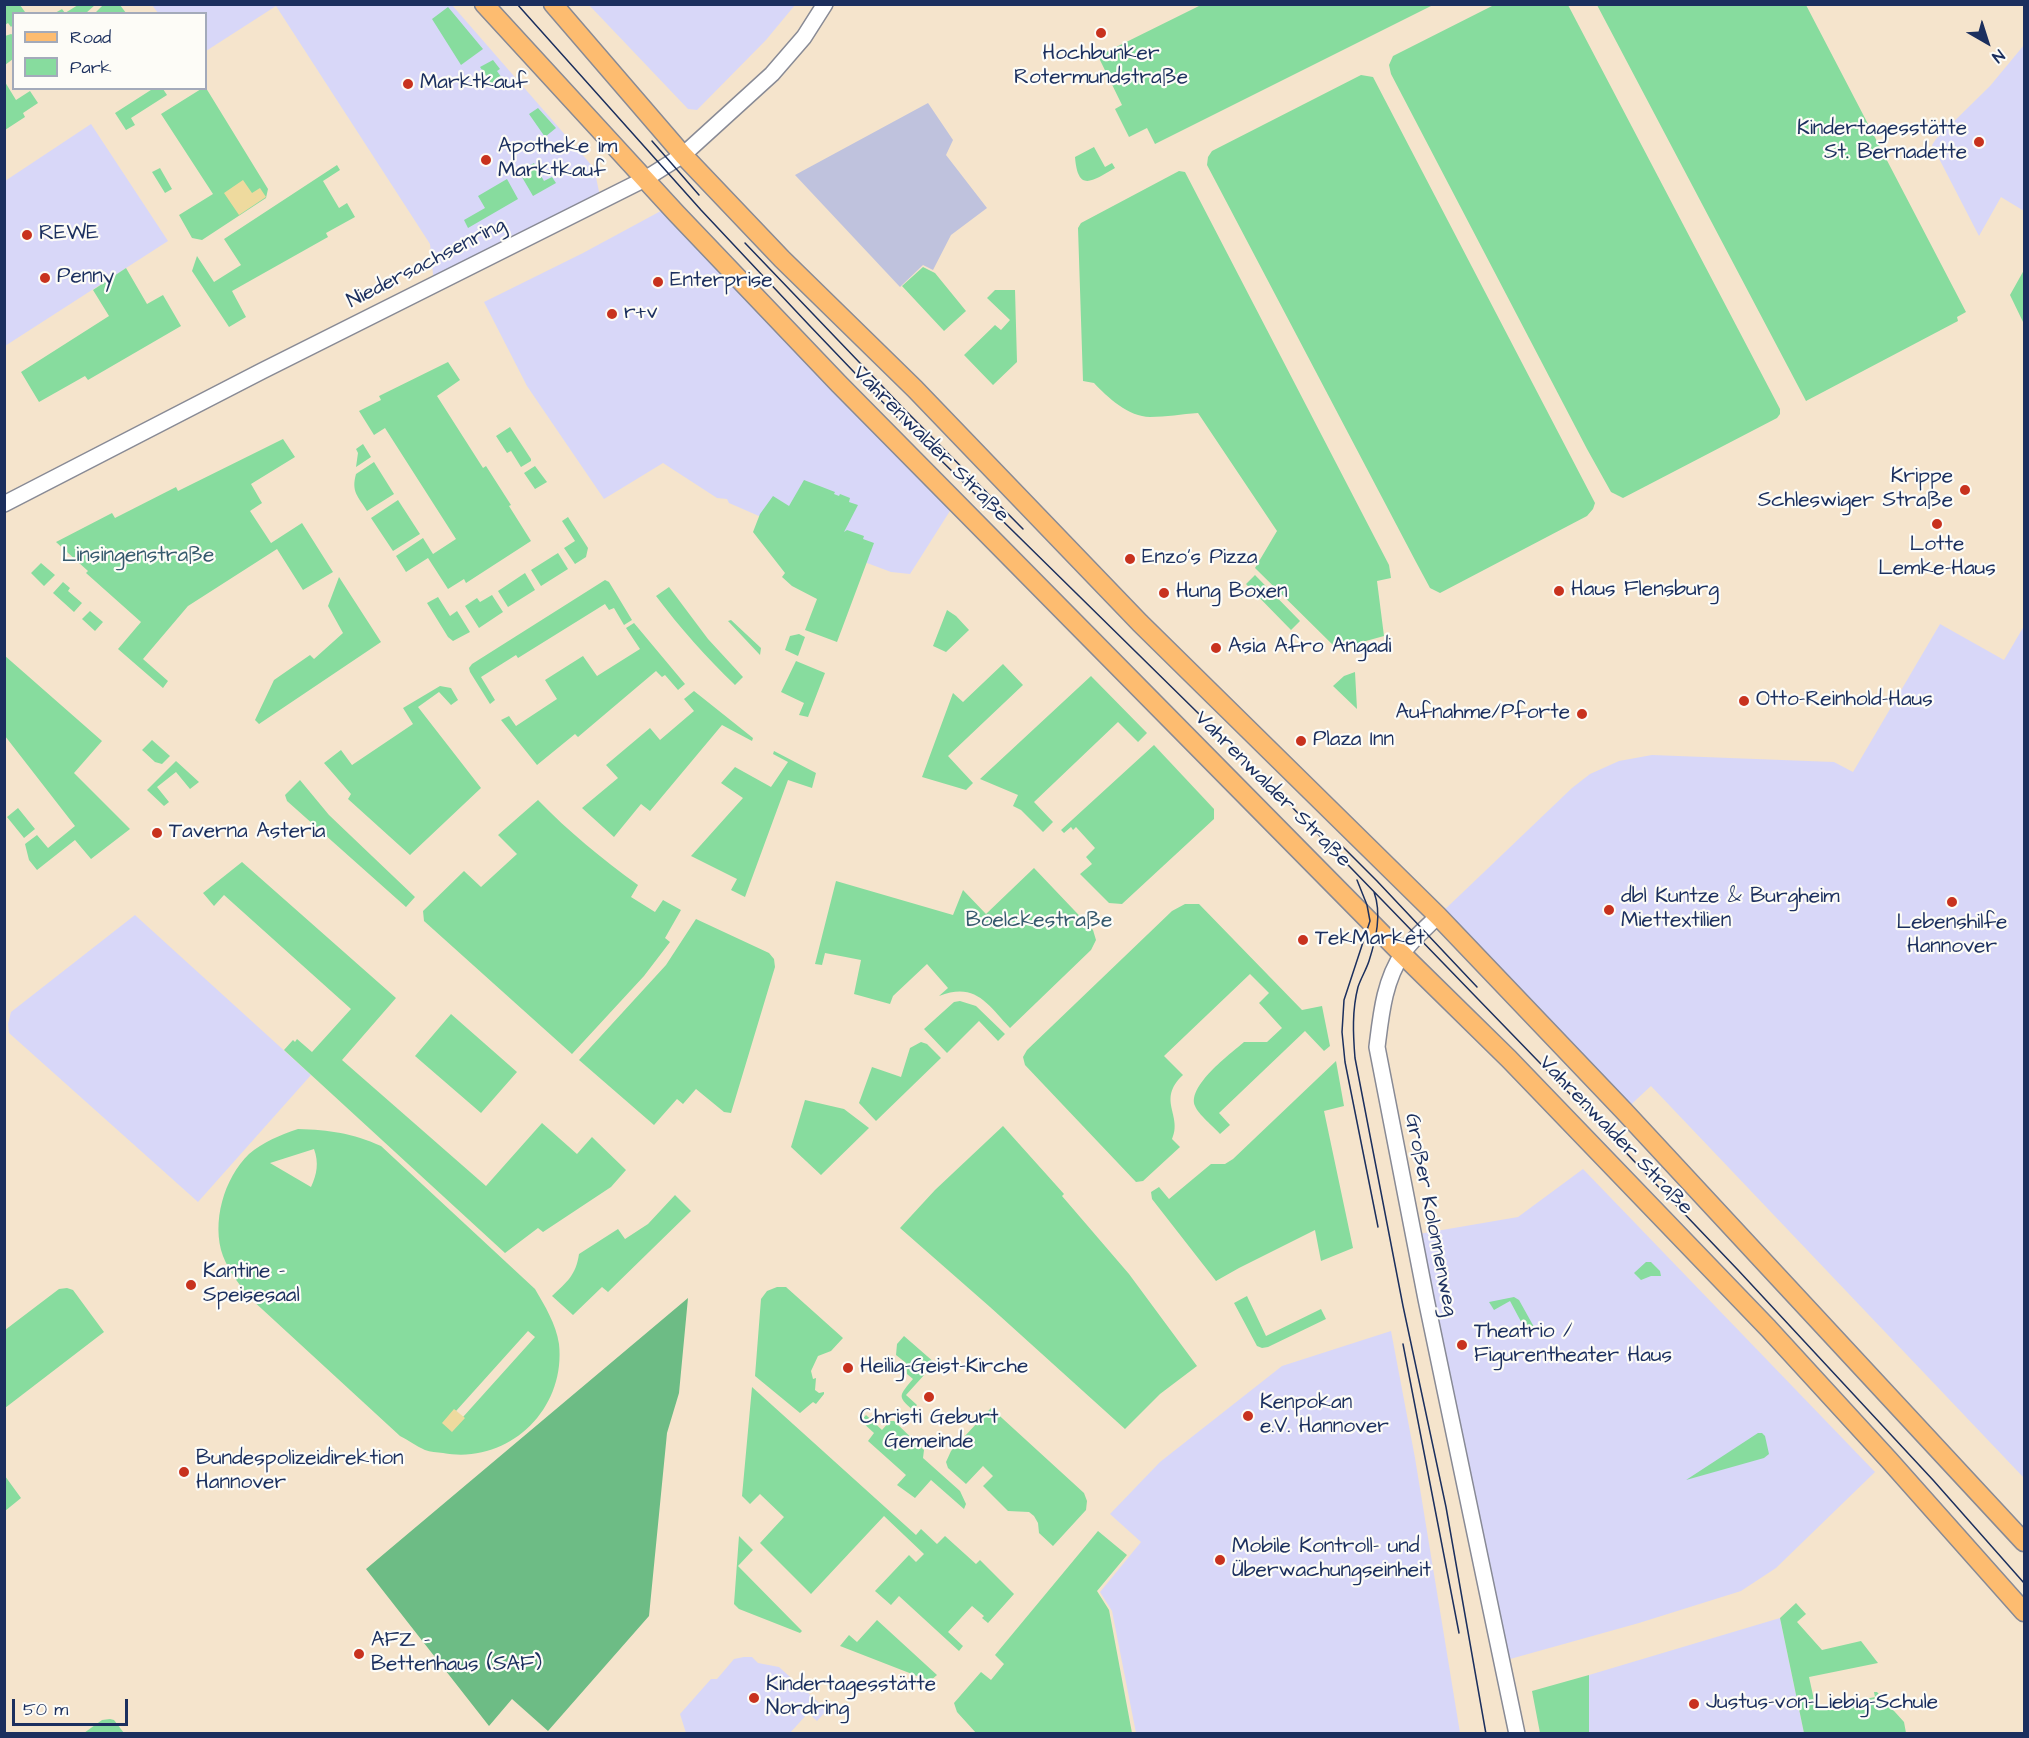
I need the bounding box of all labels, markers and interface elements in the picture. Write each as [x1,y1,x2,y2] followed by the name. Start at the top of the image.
[12,12,207,90] legend
[1957,12,2017,72] north arrow
[70,25,111,50] text: Road
[1094,26,1108,40] marker: Hochbunker Rotermundstraße
[1014,42,1188,92] place label: Hochbunker Rotermundstraße
[1988,44,2009,68] text: N
[70,55,112,80] text: Park
[420,71,528,97] place label: Marktkauf
[401,77,415,91] marker: Marktkauf
[1797,117,1967,167] place label: Kindertagesstätte St. Bernadette
[498,135,617,185] place label: Apotheke im Marktkauf
[1972,135,1986,149] marker: Kindertagesstätte St. Bernadette
[479,153,493,167] marker: Apotheke im Marktkauf
[343,213,511,315] street label: Niedersachsenring
[39,222,99,248] place label: REWE
[20,228,34,242] marker: REWE
[57,265,114,291] place label: Penny
[670,269,773,295] place label: Enterprise
[38,271,52,285] marker: Penny
[651,275,665,289] marker: Enterprise
[624,301,657,327] place label: r+v
[605,307,619,321] marker: r+v
[846,361,1014,529] street label: Vahrenwalder Straße
[1758,465,1953,515] place label: Krippe Schleswiger Straße
[1958,483,1972,497] marker: Krippe Schleswiger Straße
[1930,517,1944,531] marker: Lotte Lemke-Haus
[1878,533,1996,583] place label: Lotte Lemke-Haus
[62,544,214,570] park label: Linsingenstraße
[1142,546,1258,572] place label: Enzo’s Pizza
[1123,552,1137,566] marker: Enzo’s Pizza
[1571,578,1719,604] place label: Haus Flensburg
[1176,580,1288,606] place label: Hung Boxen
[1552,584,1566,598] marker: Haus Flensburg
[1157,586,1171,600] marker: Hung Boxen
[1228,635,1391,661] place label: Asia Afro Angadi
[1209,641,1223,655] marker: Asia Afro Angadi
[1756,688,1933,714] place label: Otto-Reinhold-Haus
[1737,694,1751,708] marker: Otto-Reinhold-Haus
[1395,701,1570,727] place label: Aufnahme/Pforte
[1188,706,1356,874] street label: Vahrenwalder Straße
[1575,707,1589,721] marker: Aufnahme/Pforte
[1313,728,1394,754] place label: Plaza Inn
[1294,734,1308,748] marker: Plaza Inn
[169,820,325,846] place label: Taverna Asteria
[150,826,164,840] marker: Taverna Asteria
[1621,885,1840,935] place label: dbl Kuntze & Burgheim Miettextilien
[1945,895,1959,909] marker: Lebenshilfe Hannover
[1602,903,1616,917] marker: dbl Kuntze & Burgheim Miettextilien
[966,909,1112,935] park label: Boelckestraße
[1897,911,2007,961] place label: Lebenshilfe Hannover
[1315,927,1425,953] place label: TekMarket
[1296,933,1310,947] marker: TekMarket
[1533,1051,1697,1221] street label: Vahrenwalder Straße
[1398,1112,1462,1318] street label: Großer Kolonnenweg
[203,1260,300,1310] place label: Kantine - Speisesaal
[184,1278,198,1292] marker: Kantine - Speisesaal
[1474,1320,1672,1370] place label: Theatrio / Figurentheater Haus
[1455,1338,1469,1352] marker: Theatrio / Figurentheater Haus
[860,1355,1028,1381] place label: Heilig-Geist-Kirche
[841,1361,855,1375] marker: Heilig-Geist-Kirche
[922,1390,936,1404] marker: Christi Geburt Gemeinde
[1260,1391,1389,1441] place label: Kenpokan e.V. Hannover
[859,1406,999,1456] place label: Christi Geburt Gemeinde
[1241,1409,1255,1423] marker: Kenpokan e.V. Hannover
[196,1447,403,1497] place label: Bundespolizeidirektion Hannover
[177,1465,191,1479] marker: Bundespolizeidirektion Hannover
[1232,1535,1431,1585] place label: Mobile Kontroll- und Überwachungseinheit
[1213,1553,1227,1567] marker: Mobile Kontroll- und Überwachungseinheit
[371,1629,542,1679] place label: AFZ - Bettenhaus (SAF)
[352,1647,366,1661] marker: AFZ - Bettenhaus (SAF)
[766,1673,936,1723] place label: Kindertagesstätte Nordring
[15,1687,130,1725] scale bar
[747,1691,761,1705] marker: Kindertagesstätte Nordring
[1706,1691,1938,1717] place label: Justus-von-Liebig-Schule
[23,1697,68,1722] text: 50 m
[1687,1697,1701,1711] marker: Justus-von-Liebig-Schule

